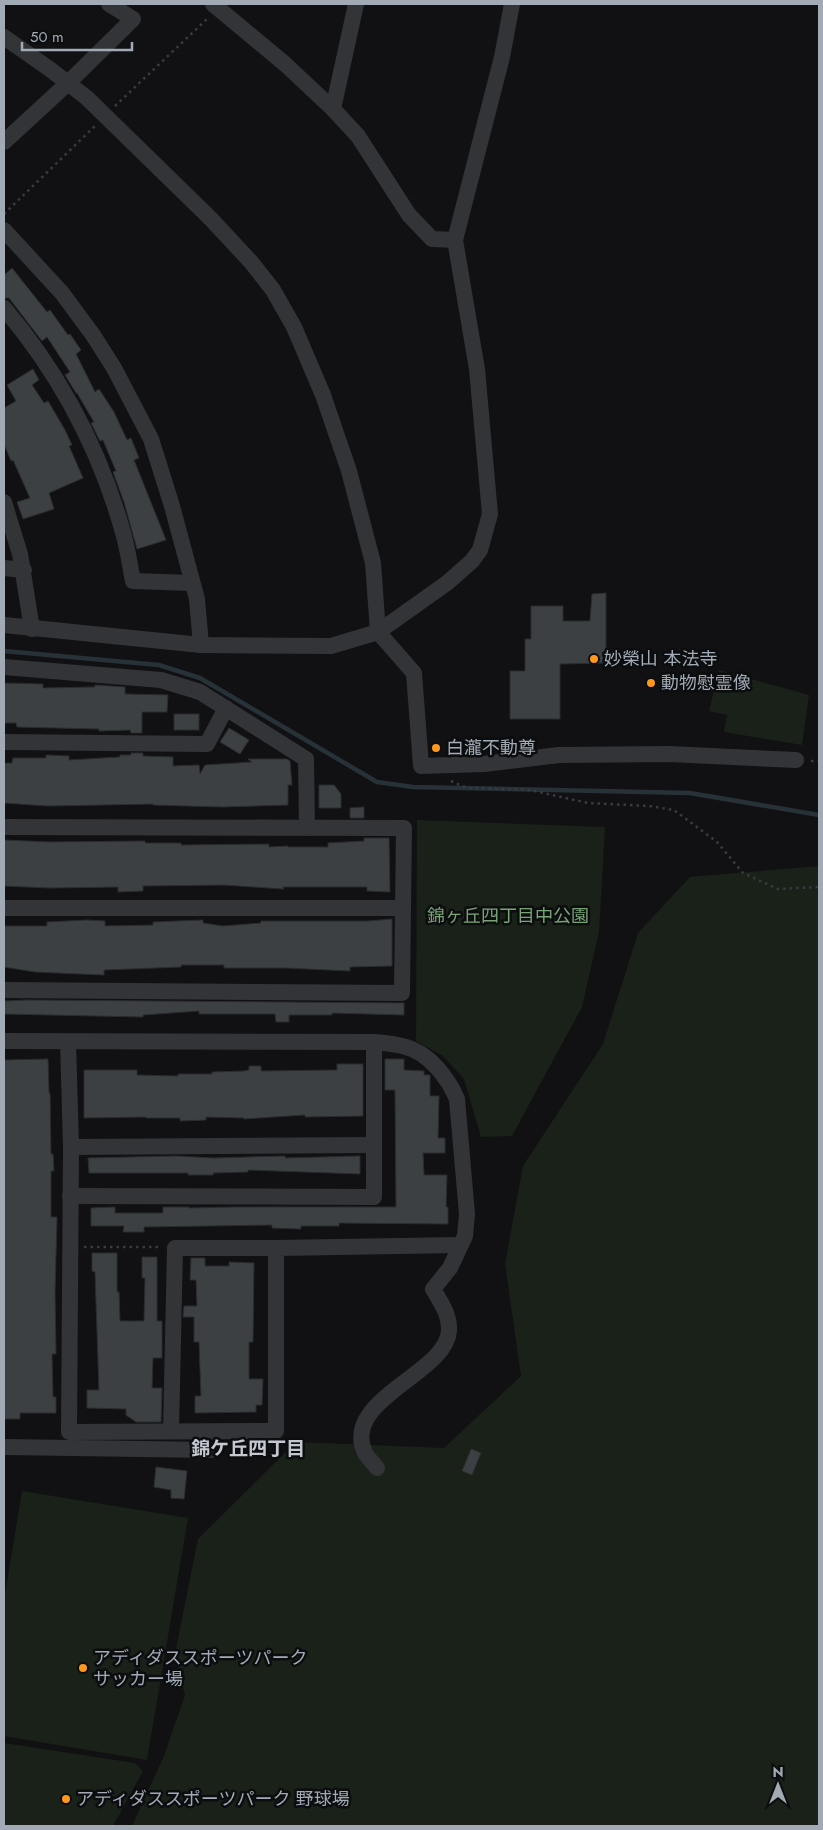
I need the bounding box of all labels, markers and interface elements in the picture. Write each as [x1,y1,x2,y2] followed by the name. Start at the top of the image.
[22,20,132,52] scale bar
[30,26,64,48] text: 50 m
[604,646,717,672] place label: 妙榮山 本法寺
[588,653,600,665] marker: 妙榮山 本法寺
[661,670,751,696] place label: 動物慰霊像
[645,677,657,689] marker: 動物慰霊像
[446,735,536,761] place label: 白瀧不動尊
[430,742,442,754] marker: 白瀧不動尊
[427,903,589,929] park label: 錦ヶ丘四丁目中公園
[191,1435,305,1462] district label: 錦ケ丘四丁目
[93,1645,307,1692] place label: アディダススポーツパーク サッカー場
[77,1662,89,1674] marker: アディダススポーツパーク サッカー場
[753,1760,803,1810] north arrow
[772,1762,784,1782] text: N
[76,1786,350,1812] place label: アディダススポーツパーク 野球場
[60,1793,72,1805] marker: アディダススポーツパーク 野球場

